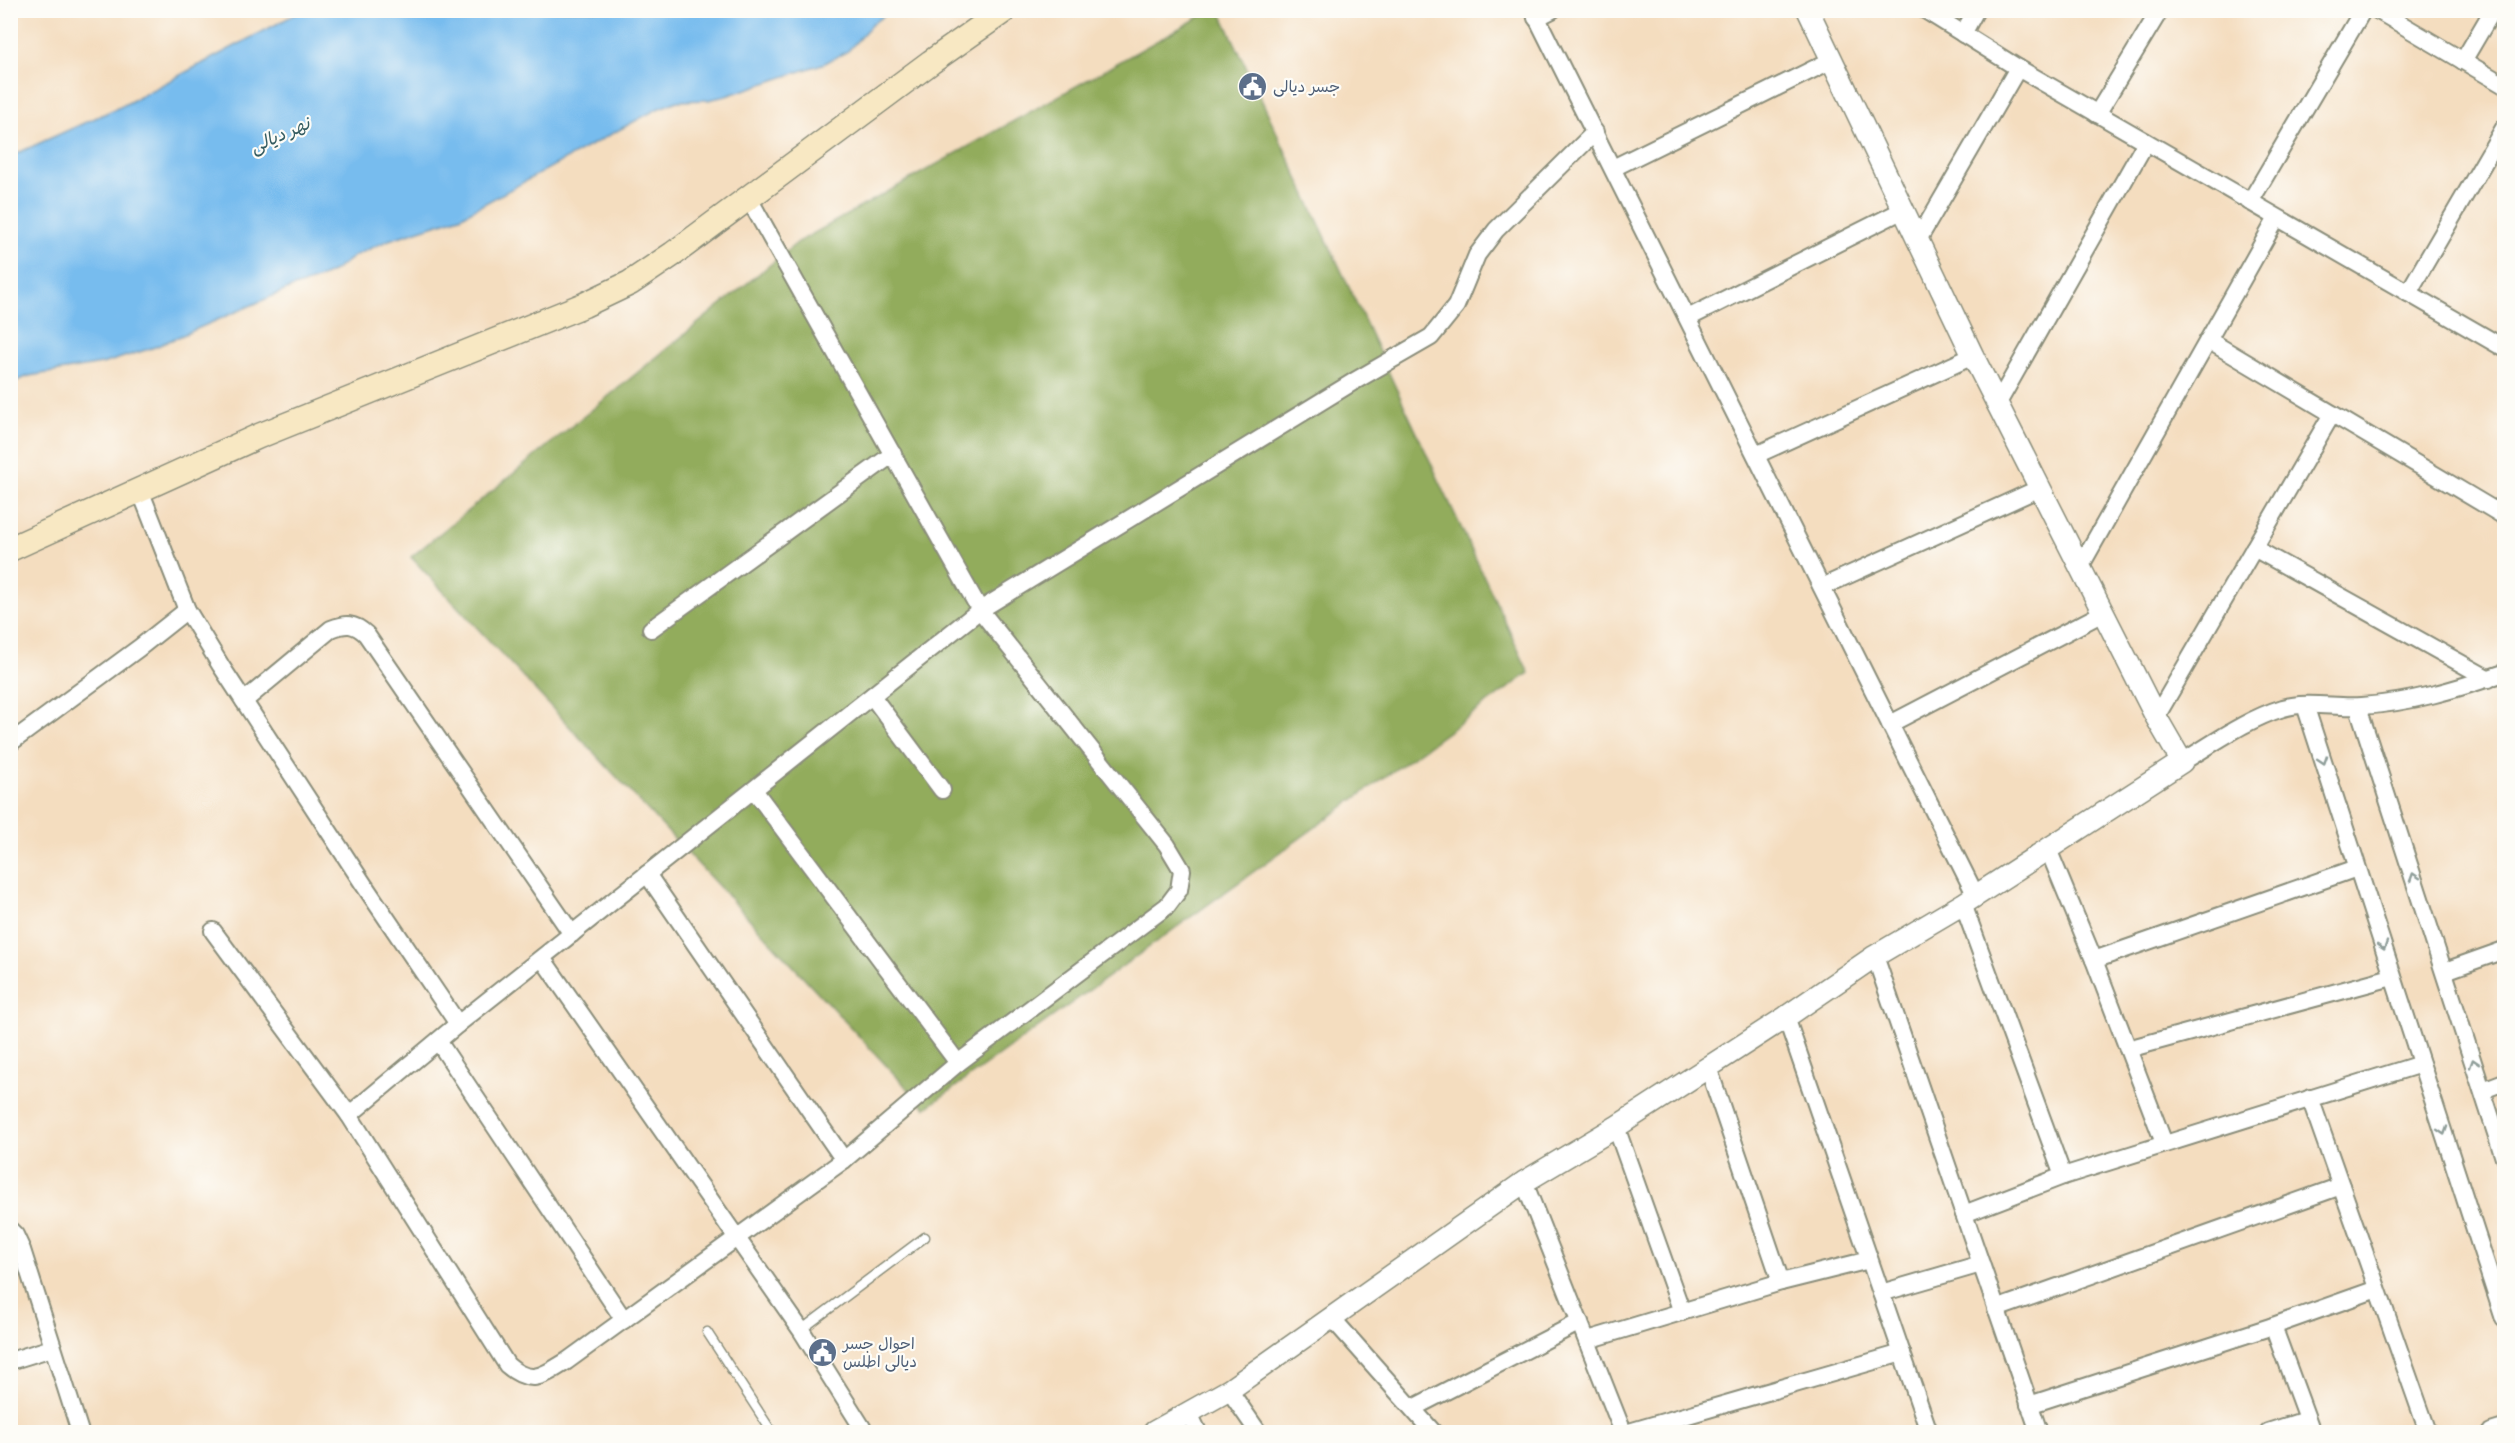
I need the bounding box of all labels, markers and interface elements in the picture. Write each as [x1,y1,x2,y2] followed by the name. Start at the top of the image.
[1236,70,1268,102] public building icon: جسر ديالى
[1273,72,1340,101] place label: جسر ديالى
[245,107,318,162] water label: نهر ديالى
[2316,754,2328,765] one-way arrow
[2409,872,2421,883] one-way arrow
[2375,940,2388,951] one-way arrow
[2469,1058,2481,1069] one-way arrow
[2436,1125,2448,1136] one-way arrow
[841,1329,917,1376] place label: احوال جسر ديالى اطلس
[806,1336,838,1368] public building icon: احوال جسر ديالى اطلس

